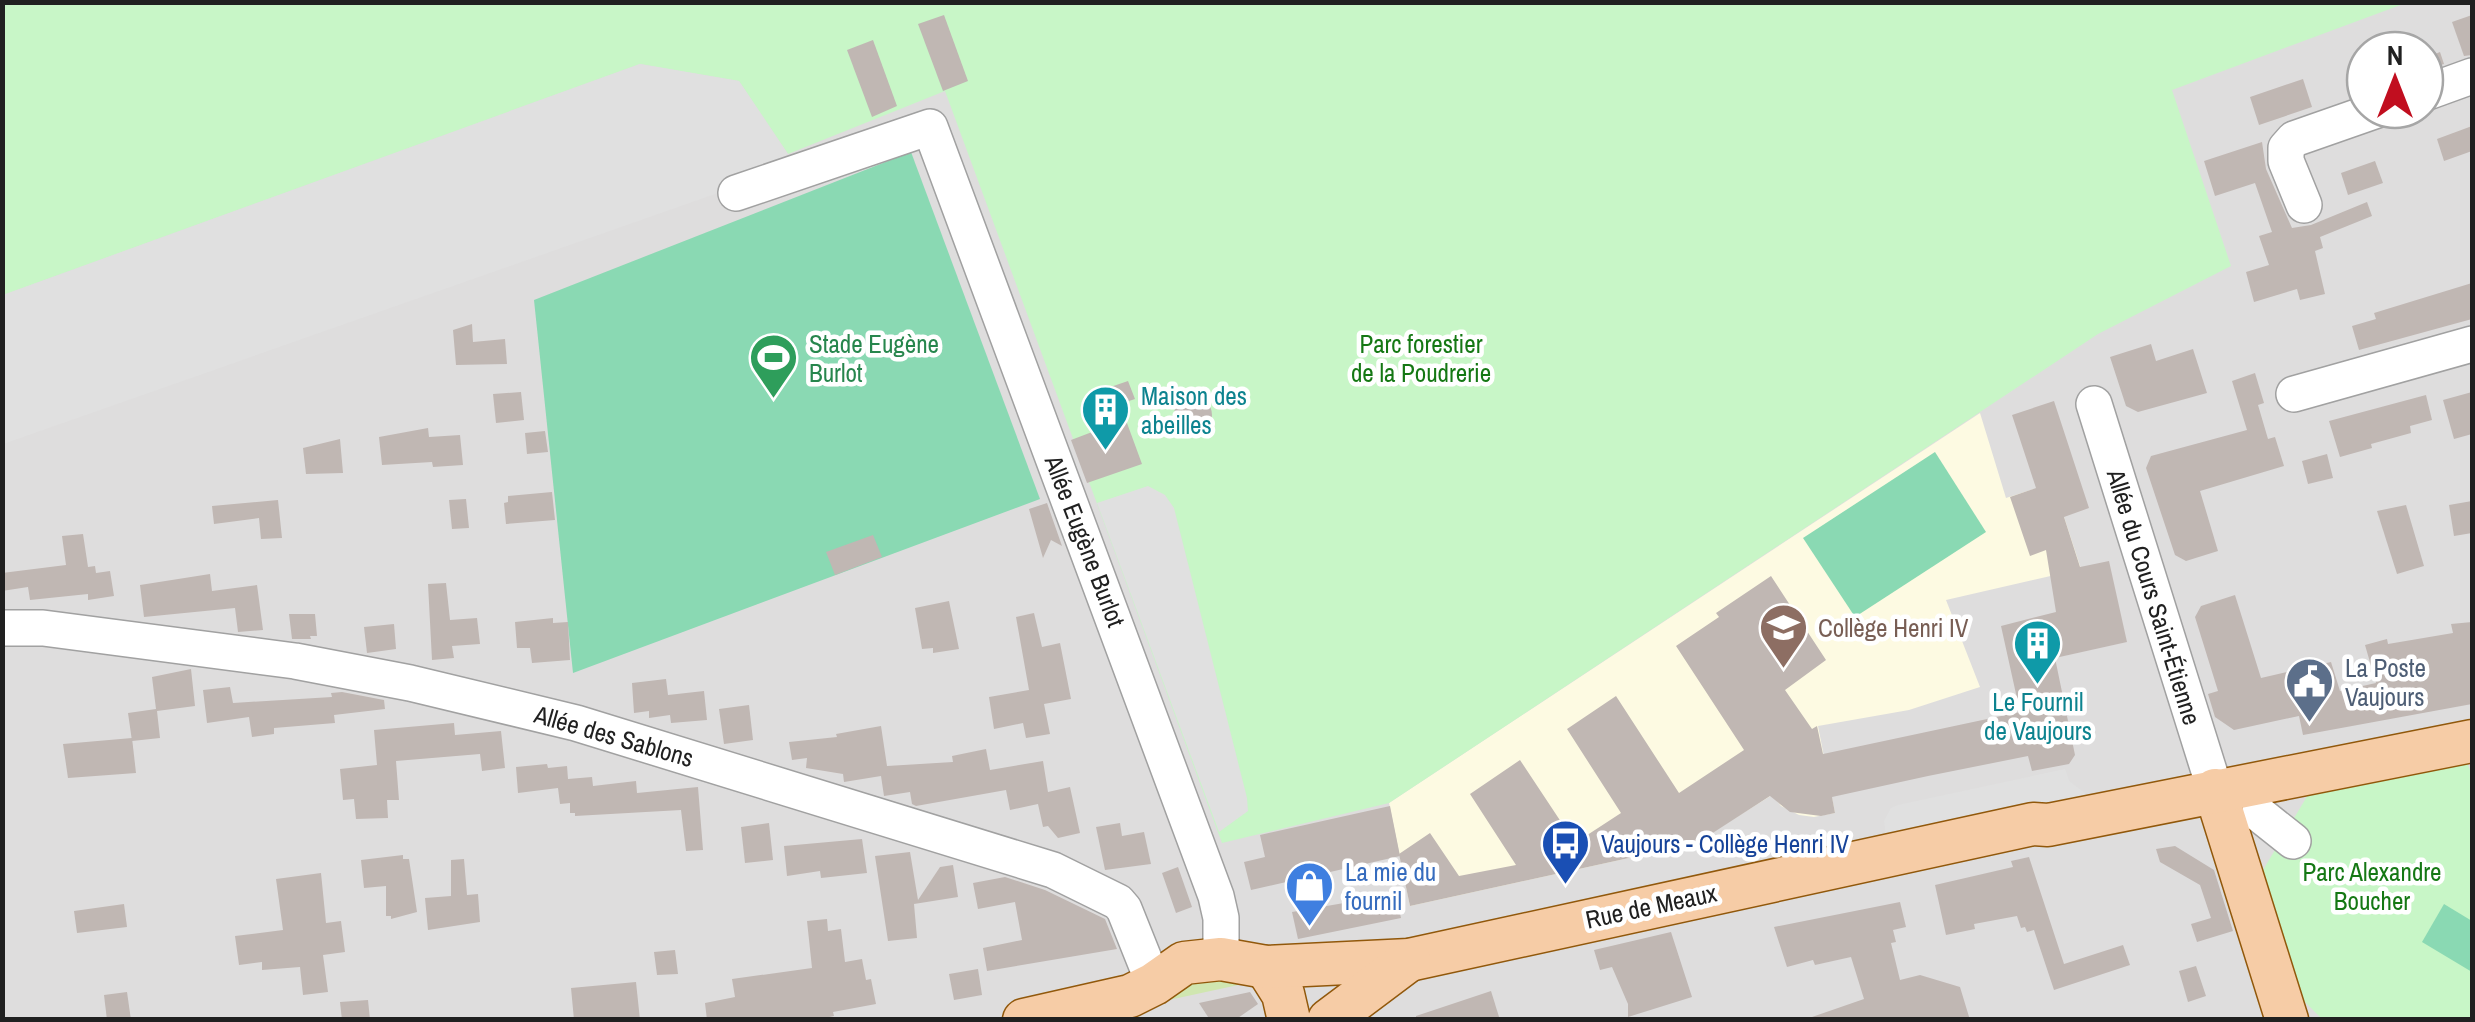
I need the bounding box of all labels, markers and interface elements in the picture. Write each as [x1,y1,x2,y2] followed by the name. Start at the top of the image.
[2345,30,2445,130] north arrow
[2387,36,2403,74] text: N
[809,327,939,390] place label: Stade Eugène Burlot
[1351,327,1491,390] park label: Parc forestier de la Poudrerie
[748,332,800,400] sports icon: Stade Eugène Burlot
[1141,379,1247,442] place label: Maison des abeilles
[1080,384,1132,452] building icon: Maison des abeilles
[1036,449,1133,632] street label: Allée Eugène Burlot
[2099,464,2209,729] street label: Allée du Cours Saint-Étienne
[1757,602,1809,670] school or university icon: Collège Henri IV
[1818,611,1969,645] place label: Collège Henri IV
[2012,618,2064,686] building icon: Le Fournil de Vaujours
[2345,651,2426,714] place label: La Poste Vaujours
[2284,656,2336,724] public building icon: La Poste Vaujours
[1984,685,2092,748] place label: Le Fournil de Vaujours
[529,697,698,775] street label: Allée des Sablons
[1540,818,1592,886] bus stop icon: Vaujours - Collège Henri IV
[1601,827,1849,861] place label: Vaujours - Collège Henri IV
[1345,855,1436,918] place label: La mie du fournil
[2302,855,2442,918] park label: Parc Alexandre Boucher
[1284,860,1336,928] shop icon: La mie du fournil
[1582,875,1720,936] street label: Rue de Meaux

